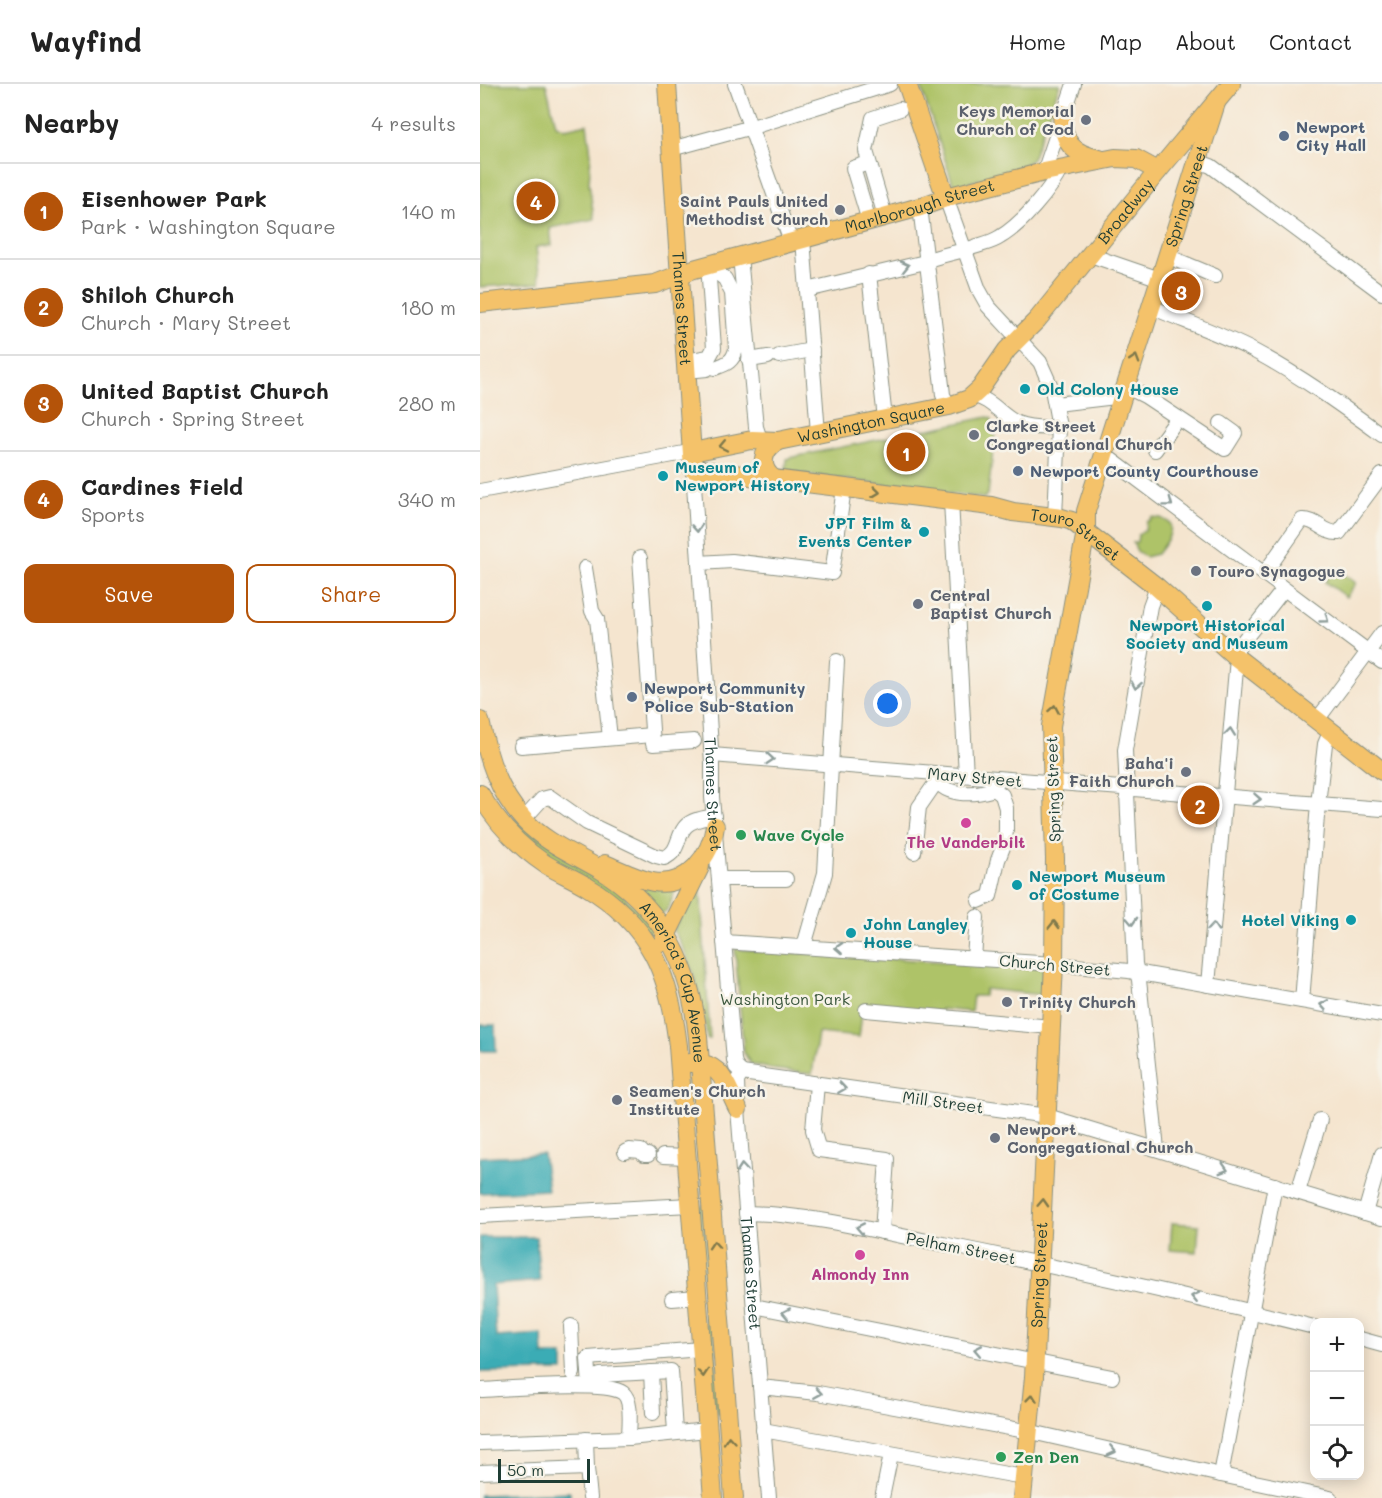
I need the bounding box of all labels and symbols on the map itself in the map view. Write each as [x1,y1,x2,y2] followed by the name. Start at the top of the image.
[956,100,1074,139] place label: Keys Memorial Church of God
[1079,113,1093,127] marker: Keys Memorial Church of God
[1296,116,1366,155] place label: Newport City Hall
[1277,129,1291,143] marker: Newport City Hall
[1160,142,1212,249] street label: Spring Street
[842,174,997,237] street label: Marlborough Street
[1092,174,1158,248] street label: Broadway
[516,178,556,224] pin: 4
[680,190,828,229] place label: Saint Pauls United Methodist Church
[833,203,847,217] marker: Saint Pauls United Methodist Church
[668,251,697,366] street label: Thames Street
[899,261,909,274] one-way arrow
[1162,268,1200,314] pin: 3
[1128,354,1140,365] one-way arrow
[1037,378,1179,399] place label: Old Colony House
[1018,382,1032,396] marker: Old Colony House
[795,396,947,447] street label: Washington Square
[986,415,1172,454] place label: Clarke Street Congregational Church
[967,428,981,442] marker: Clarke Street Congregational Church
[886,430,926,475] pin: 1
[718,439,728,452] one-way arrow
[675,456,810,495] place label: Museum of Newport History
[1030,460,1258,481] place label: Newport County Courthouse
[1011,464,1025,478] marker: Newport County Courthouse
[656,469,670,483] marker: Museum of Newport History
[872,485,881,497] one-way arrow
[1162,495,1173,506] one-way arrow
[1029,503,1125,565] street label: Touro Street
[798,512,912,551] place label: JPT Film & Events Center
[690,523,703,532] one-way arrow
[917,525,931,539] marker: JPT Film & Events Center
[1208,560,1345,581] place label: Touro Synagogue
[1189,564,1203,578] marker: Touro Synagogue
[930,584,1052,623] place label: Central Baptist Church
[911,597,925,611] marker: Central Baptist Church
[1200,599,1214,613] marker: Newport Historical Society and Museum
[1319,612,1330,623] one-way arrow
[1126,614,1288,653] place label: Newport Historical Society and Museum
[644,677,806,716] place label: Newport Community Police Sub-Station
[1130,680,1143,690] one-way arrow
[873,689,902,718] your location
[625,690,639,704] marker: Newport Community Police Sub-Station
[1047,704,1060,714] one-way arrow
[1223,728,1236,737] one-way arrow
[700,736,728,852] street label: Thames Street
[1040,736,1065,842] street label: Spring Street
[1069,752,1174,791] place label: Baha'i Faith Church
[766,753,775,766] one-way arrow
[927,762,1023,791] street label: Mary Street
[1179,765,1193,779] marker: Baha'i Faith Church
[1180,782,1220,828] pin: 2
[1253,792,1262,805] one-way arrow
[959,816,973,830] marker: The Vanderbilt
[753,824,844,845] place label: Wave Cycle
[734,828,748,842] marker: Wave Cycle
[907,831,1025,852] place label: The Vanderbilt
[1029,865,1166,904] place label: Newport Museum of Costume
[1010,878,1024,892] marker: Newport Museum of Costume
[635,896,711,1064] street label: America's Cup Avenue
[1241,909,1339,930] place label: Hotel Viking
[863,913,968,952] place label: John Langley House
[1344,913,1358,927] marker: Hotel Viking
[1126,917,1139,926] one-way arrow
[1048,920,1060,929] one-way arrow
[1206,922,1219,931] one-way arrow
[844,926,858,940] marker: John Langley House
[835,942,844,955] one-way arrow
[998,949,1112,980] street label: Church Street
[720,988,850,1009] park label: Washington Park
[1019,991,1136,1012] place label: Trinity Church
[1000,995,1014,1009] marker: Trinity Church
[1320,999,1330,1012] one-way arrow
[629,1080,765,1119] place label: Seamen's Church Institute
[837,1081,846,1093] one-way arrow
[901,1085,985,1118] street label: Mill Street
[610,1093,624,1107] marker: Seamen's Church Institute
[1007,1118,1193,1157] place label: Newport Congregational Church
[988,1131,1002,1145] marker: Newport Congregational Church
[1218,1162,1229,1175] one-way arrow
[736,1163,749,1172] one-way arrow
[1036,1199,1049,1208] one-way arrow
[737,1215,767,1331] street label: Thames Street
[1025,1221,1052,1328] street label: Spring Street
[855,1222,865,1235] one-way arrow
[904,1227,1018,1268] street label: Pelham Street
[708,1241,721,1250] one-way arrow
[853,1248,867,1262] marker: Almondy Inn
[811,1263,909,1284] place label: Almondy Inn
[1190,1291,1200,1304] one-way arrow
[781,1307,791,1320] one-way arrow
[973,1344,983,1357] one-way arrow
[696,1369,709,1378] one-way arrow
[814,1387,823,1399] one-way arrow
[1025,1393,1038,1403] one-way arrow
[723,1435,736,1444] one-way arrow
[1107,1443,1117,1456] one-way arrow
[1013,1446,1079,1467] place label: Zen Den
[994,1450,1008,1464] marker: Zen Den
[498,1456,590,1484] scale bar

